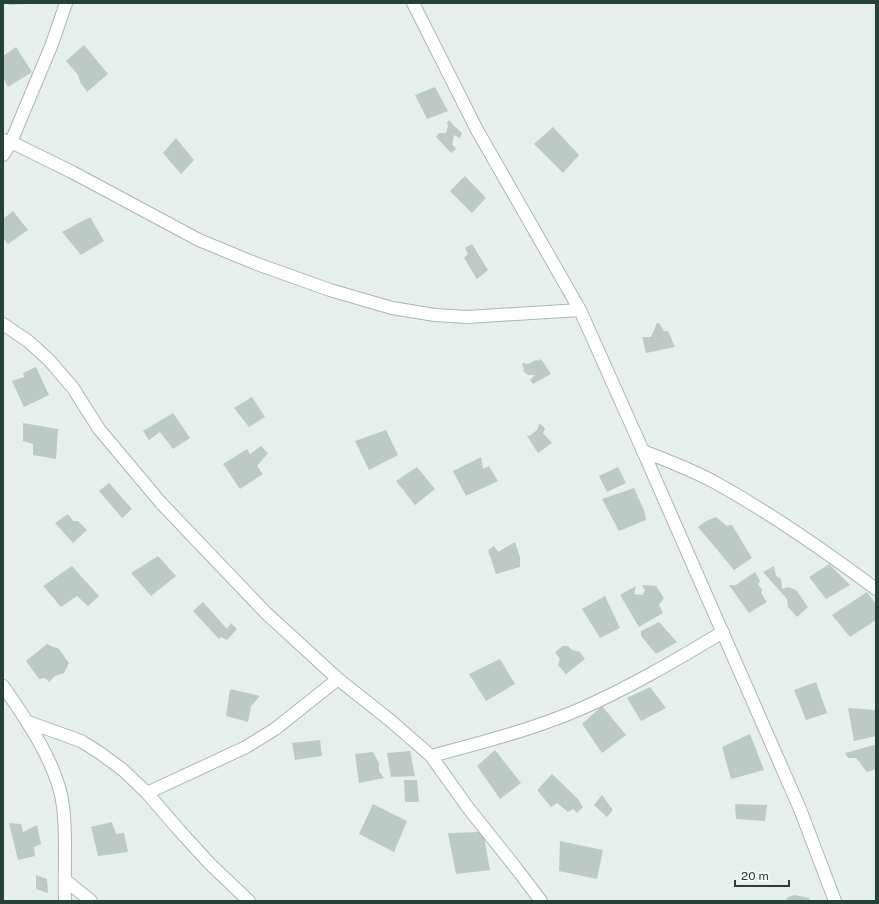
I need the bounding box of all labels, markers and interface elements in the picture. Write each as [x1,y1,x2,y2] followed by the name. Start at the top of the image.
[735,862,789,888] scale bar
[741,869,769,883] text: 20 m

